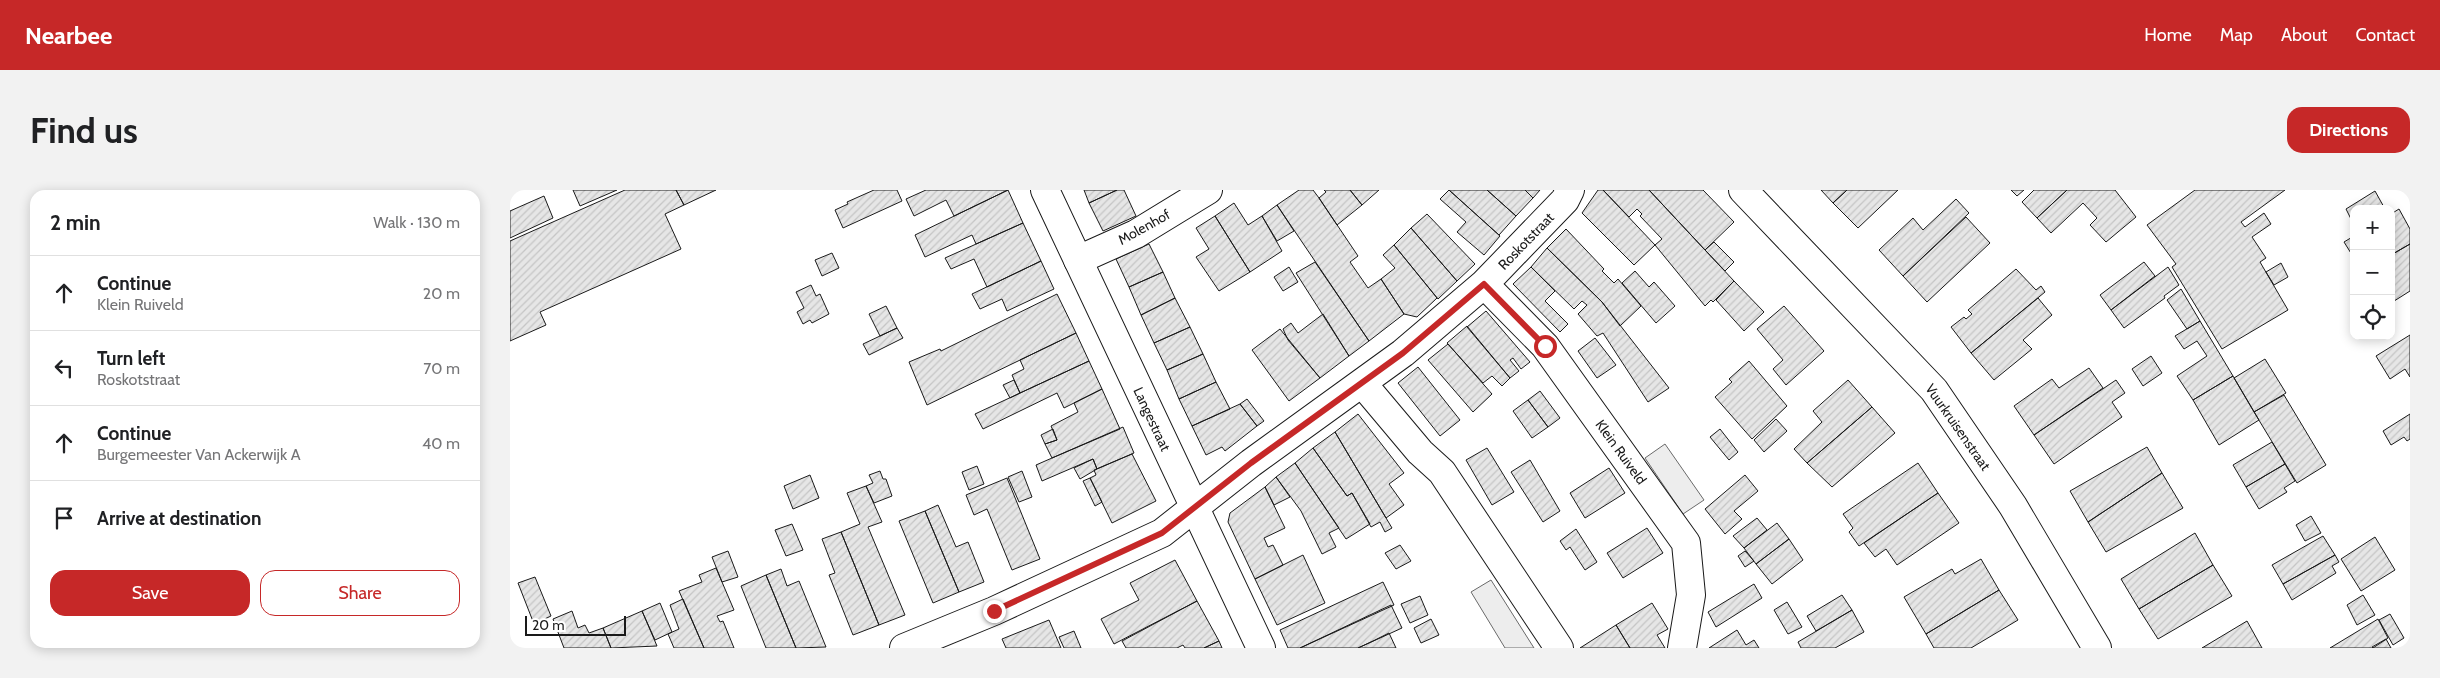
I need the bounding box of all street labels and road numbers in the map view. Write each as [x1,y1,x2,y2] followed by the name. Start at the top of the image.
[1115,205,1174,249] street label: Molenhof
[1494,208,1558,273] street label: Roskotstraat
[1921,380,1995,474] street label: Vuurkruisenstraat
[1129,384,1175,454] street label: Langestraat
[1591,416,1651,488] street label: Klein Ruiveld

